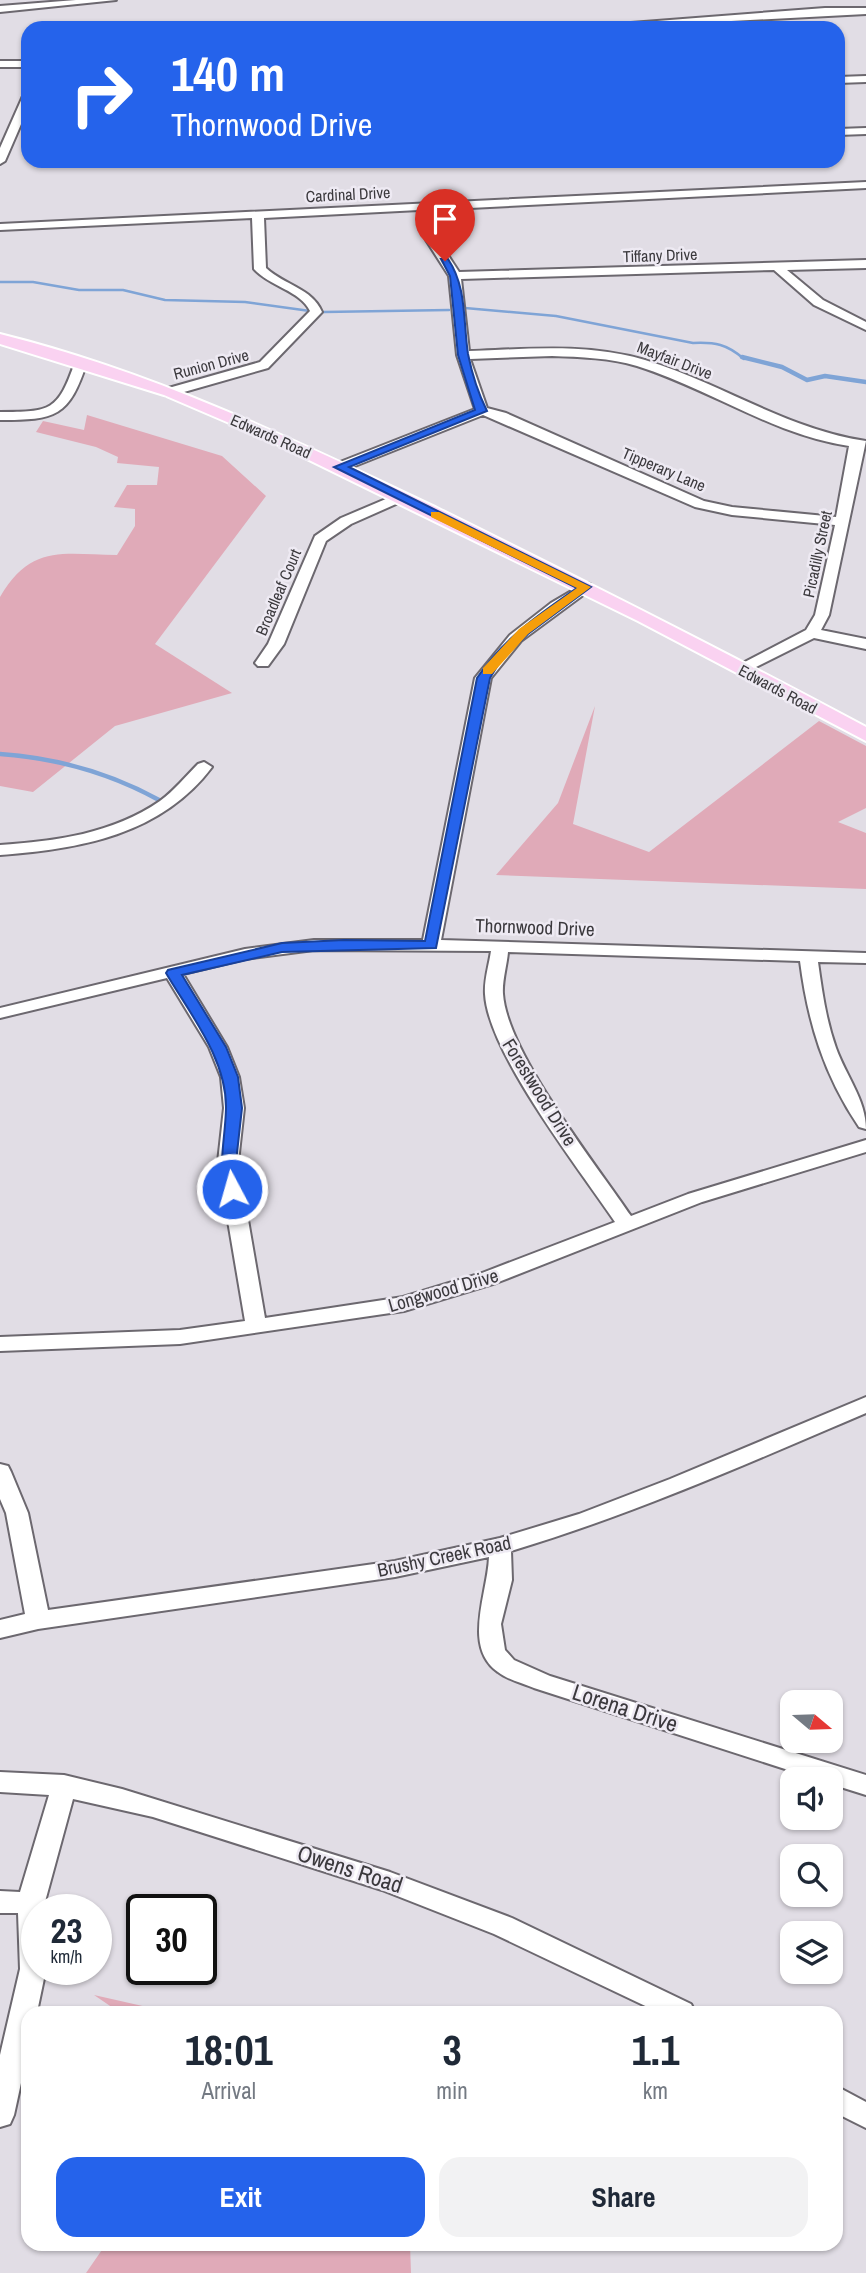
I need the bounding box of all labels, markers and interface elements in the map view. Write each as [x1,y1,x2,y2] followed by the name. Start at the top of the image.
[171,40,285,106] text: 140 m
[56,49,147,140] icon: right
[171,103,372,146] text: Thornwood Drive
[305,181,391,207] street label: Cardinal Drive
[415,189,475,261] pin
[426,200,464,238] icon: arrive
[622,243,698,267] street label: Tiffany Drive
[634,336,716,384] street label: Mayfair Drive
[171,343,251,385] street label: Runion Drive
[227,408,315,464] street label: Edwards Road
[619,442,709,496] street label: Tipperary Lane
[797,508,837,599] street label: Picadilly Street
[250,545,306,639] street label: Broadleaf Court
[735,659,821,719] street label: Edwards Road
[475,912,595,942] street label: Thornwood Drive
[497,1033,583,1151] street label: Forestwood Drive
[195,1152,269,1226] position arrow
[385,1262,501,1318] street label: Longwood Drive
[375,1529,513,1583] street label: Brushy Creek Road
[569,1676,682,1739] street label: Lorena Drive
[780,1690,844,1754] north arrow
[780,1690,843,1984] map controls
[780,1767,843,1830] button: sound
[294,1837,407,1900] street label: Owens Road
[780,1844,843,1907] button: search
[126,1894,217,1985] speed limit sign: 30
[51,1907,82,1954] text: 23
[780,1921,843,1984] button: layers
[51,1944,83,1969] text: km/h
[185,2022,273,2078] text: 18:01
[443,2022,462,2078] text: 3
[631,2022,679,2078] text: 1.1
[201,2075,256,2106] text: Arrival
[436,2075,468,2106] text: min
[643,2075,668,2106] text: km
[56,2157,425,2237] button: Exit
[439,2157,808,2237] button: Share

